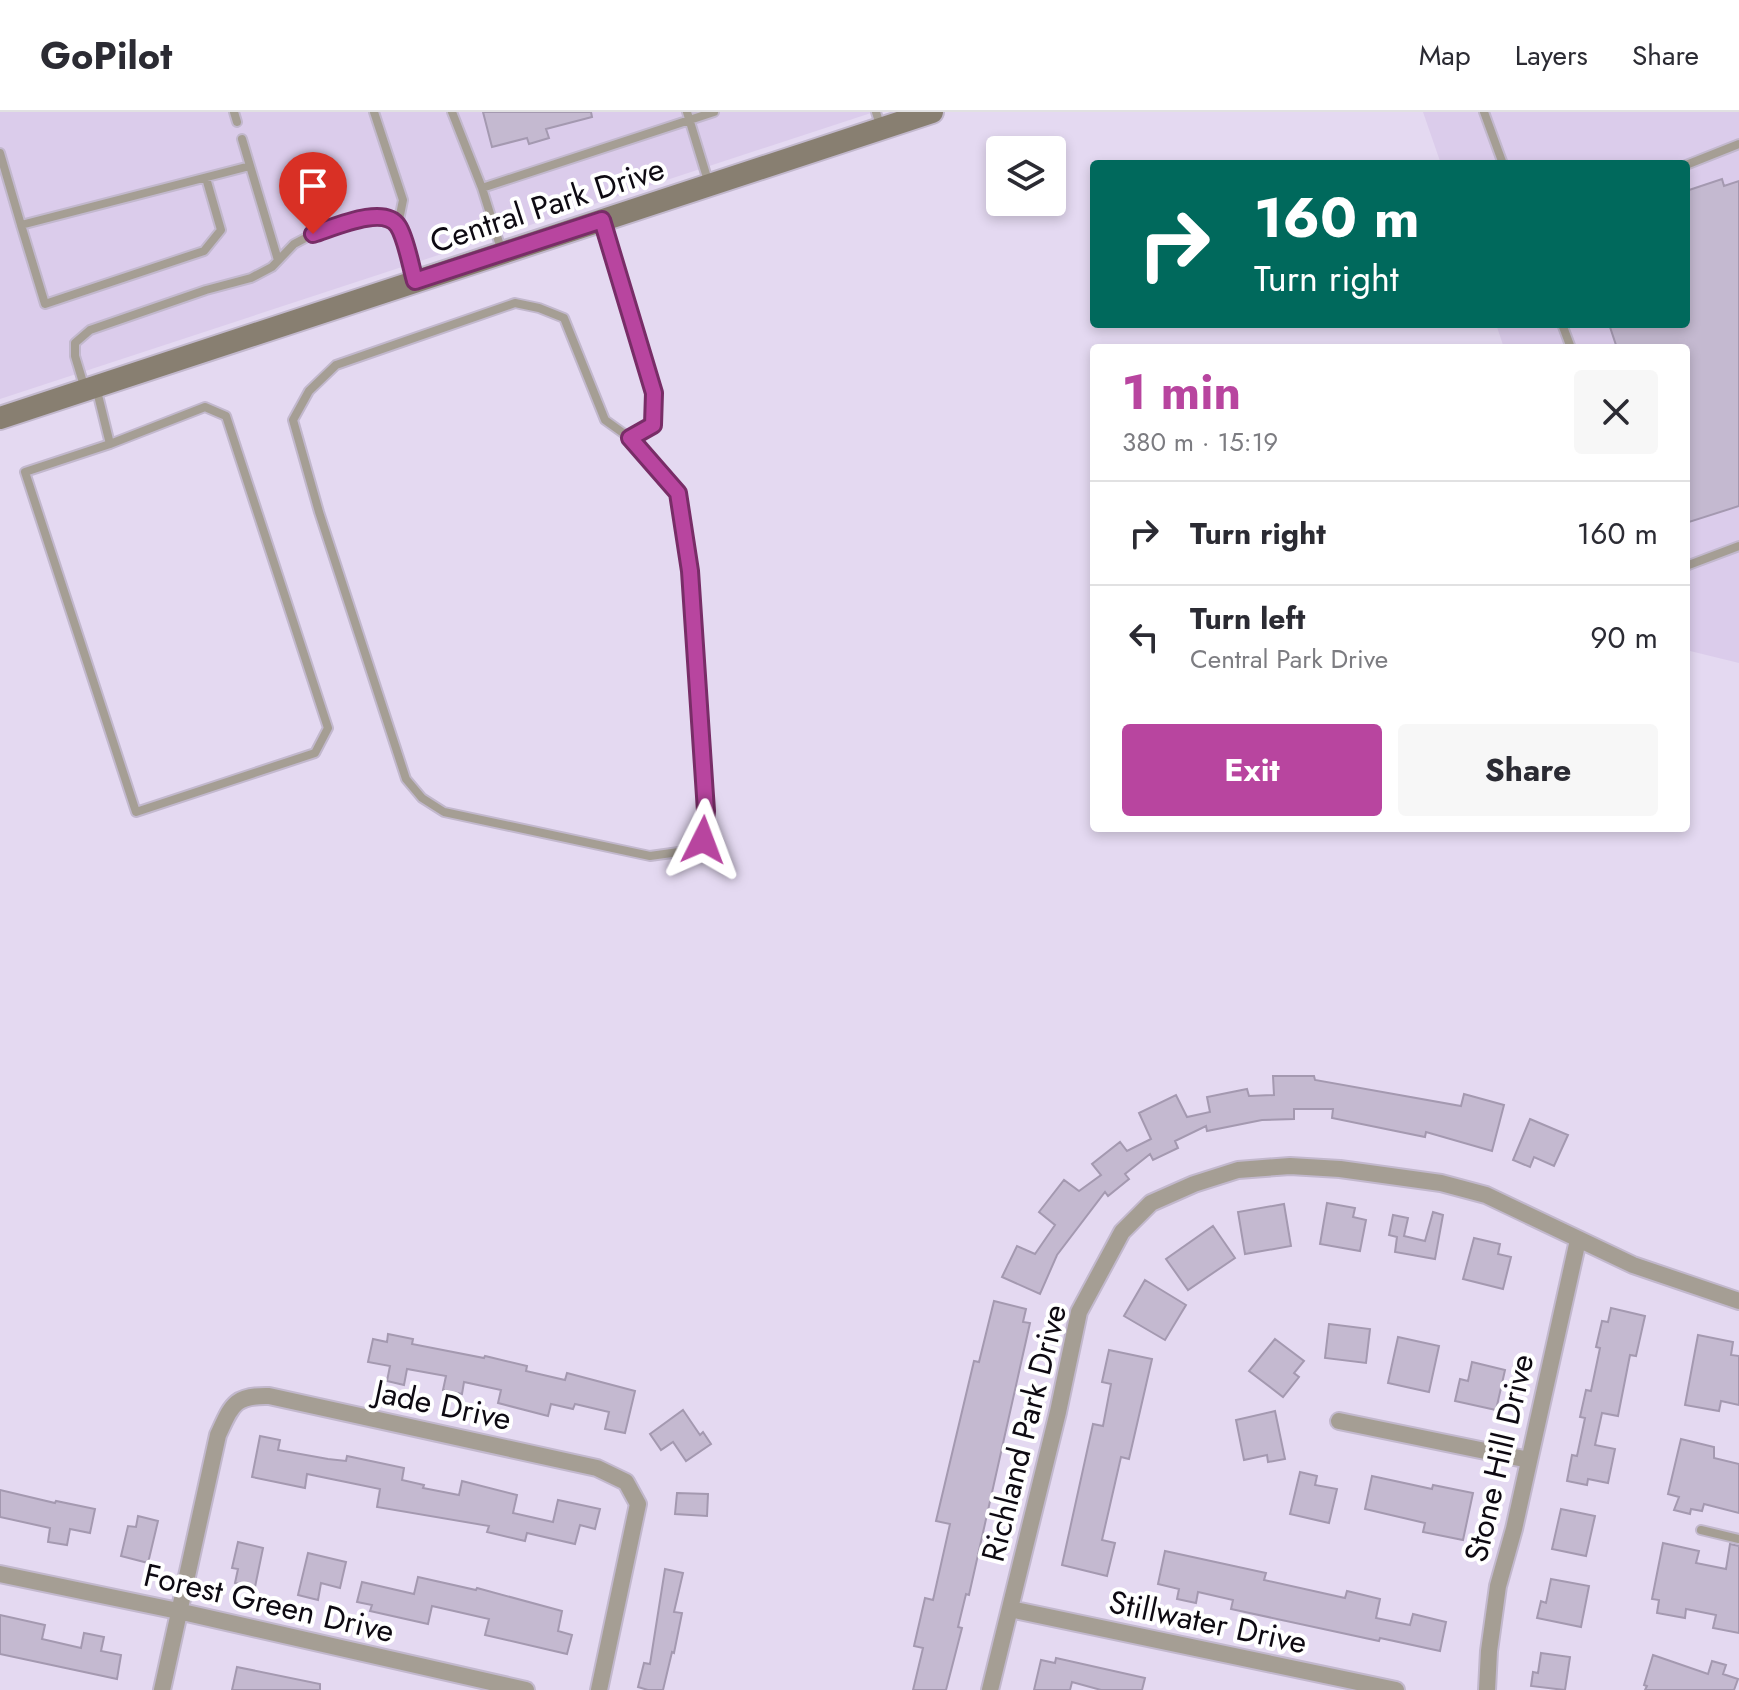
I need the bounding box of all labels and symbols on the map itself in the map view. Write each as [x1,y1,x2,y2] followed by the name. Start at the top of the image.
[424,145,670,265] street label: Central Park Drive
[279,152,347,234] pin
[661,798,745,882] position arrow
[970,1300,1078,1566] street label: Richland Park Drive
[1453,1349,1545,1567] street label: Stone Hill Drive
[367,1367,516,1442] street label: Jade Drive
[139,1552,399,1654] street label: Forest Green Drive
[1105,1579,1311,1665] street label: Stillwater Drive

